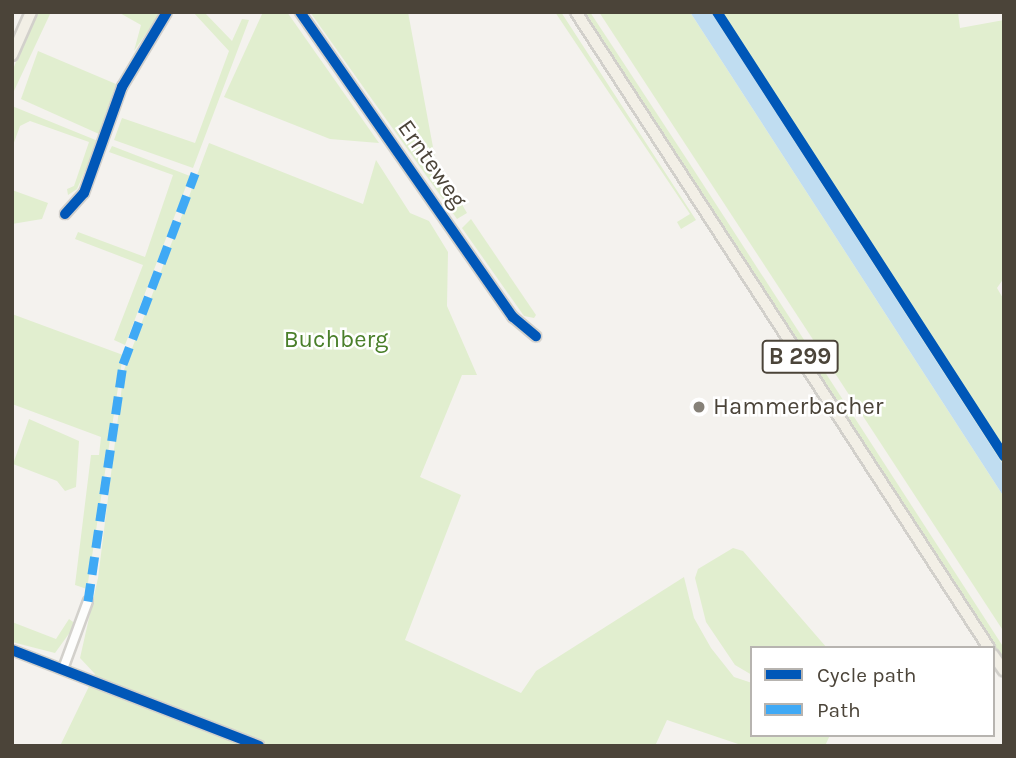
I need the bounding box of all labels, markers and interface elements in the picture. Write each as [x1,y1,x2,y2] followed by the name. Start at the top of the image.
[391,114,473,214] street label: Ernteweg
[284,326,388,354] park label: Buchberg
[762,338,838,376] road number: B 299
[713,393,883,421] place label: Hammerbacher
[691,399,707,415] marker: Hammerbacher
[750,646,995,737] legend
[817,663,917,687] text: Cycle path
[817,698,861,722] text: Path

